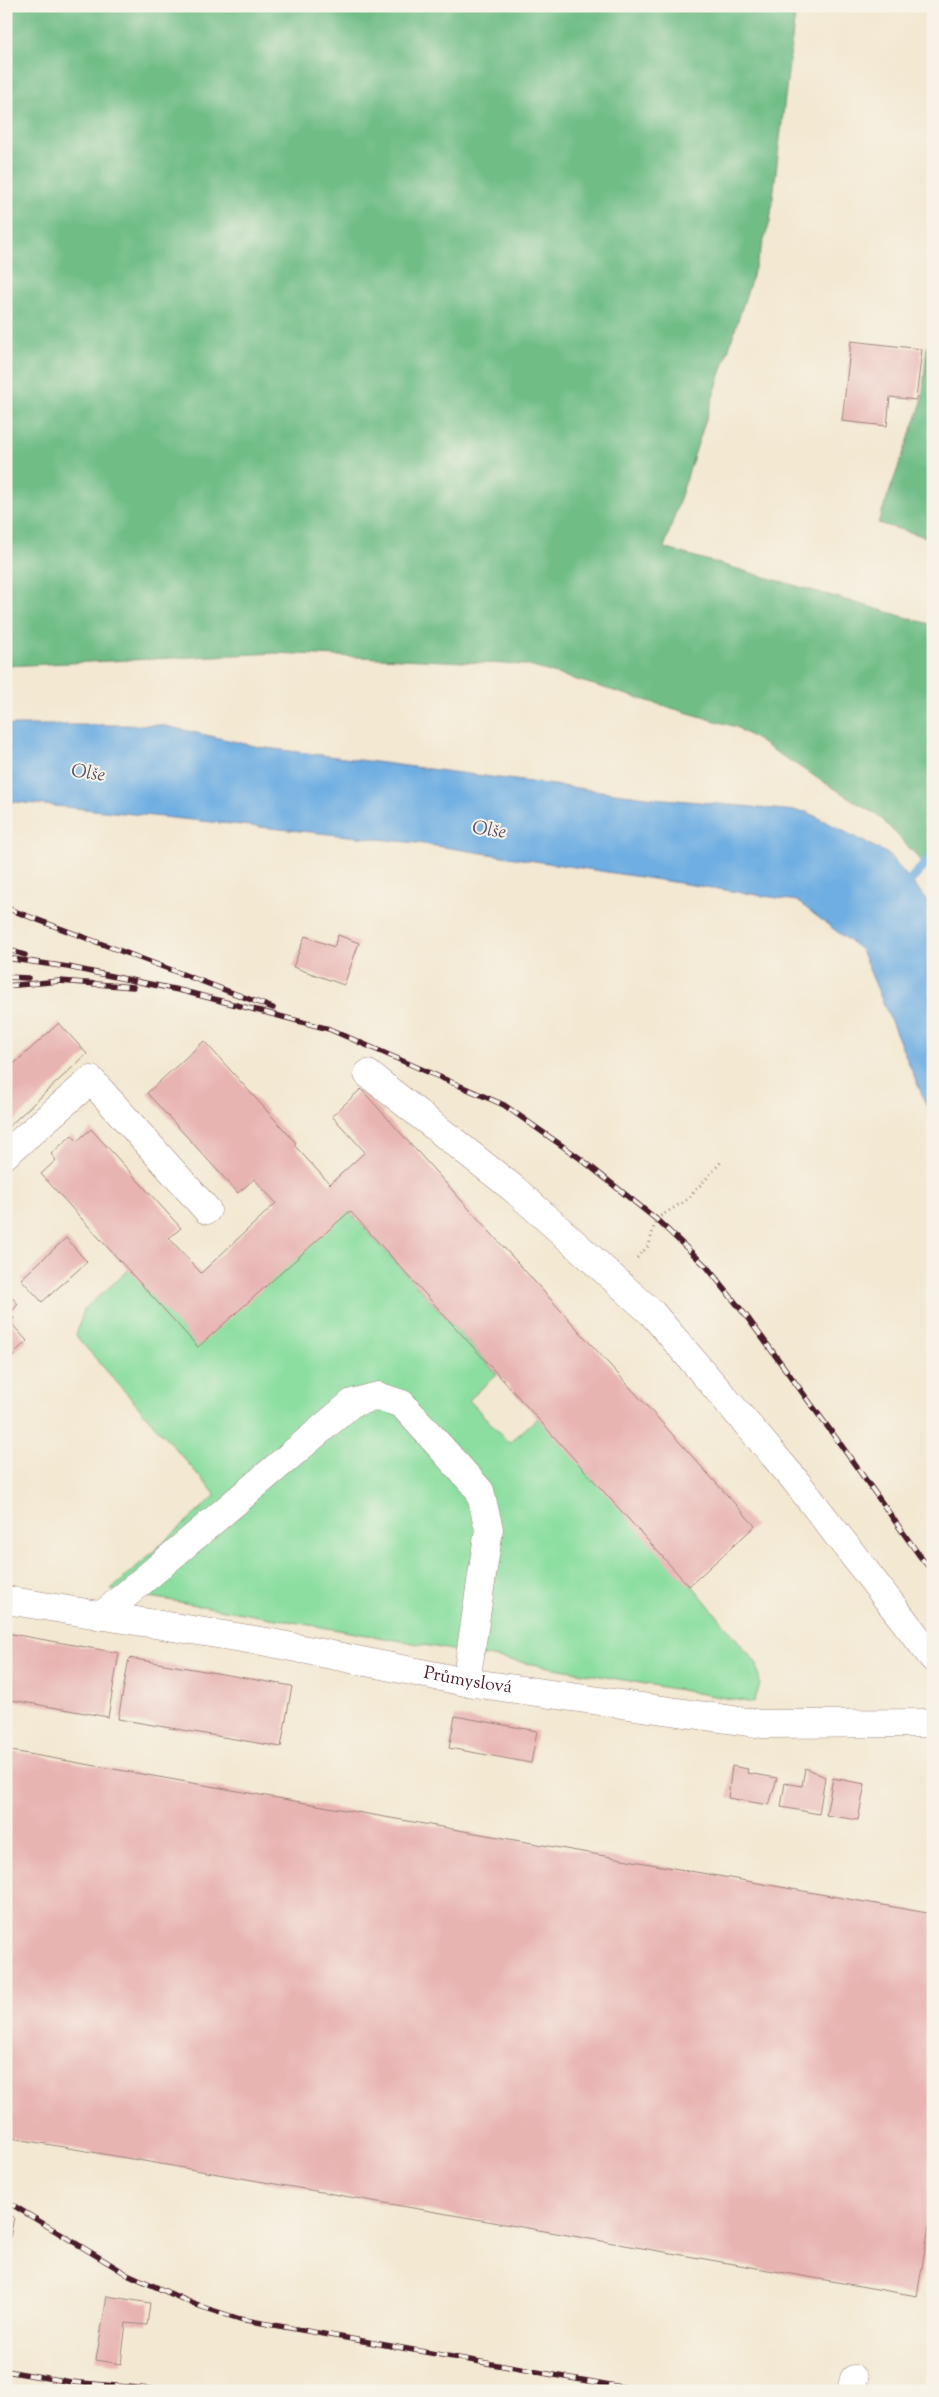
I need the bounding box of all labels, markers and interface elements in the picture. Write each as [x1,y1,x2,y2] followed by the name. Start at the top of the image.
[69,758,107,790] water label: Olše
[470,815,508,847] water label: Olše
[421,1661,514,1701] street label: Průmyslová

